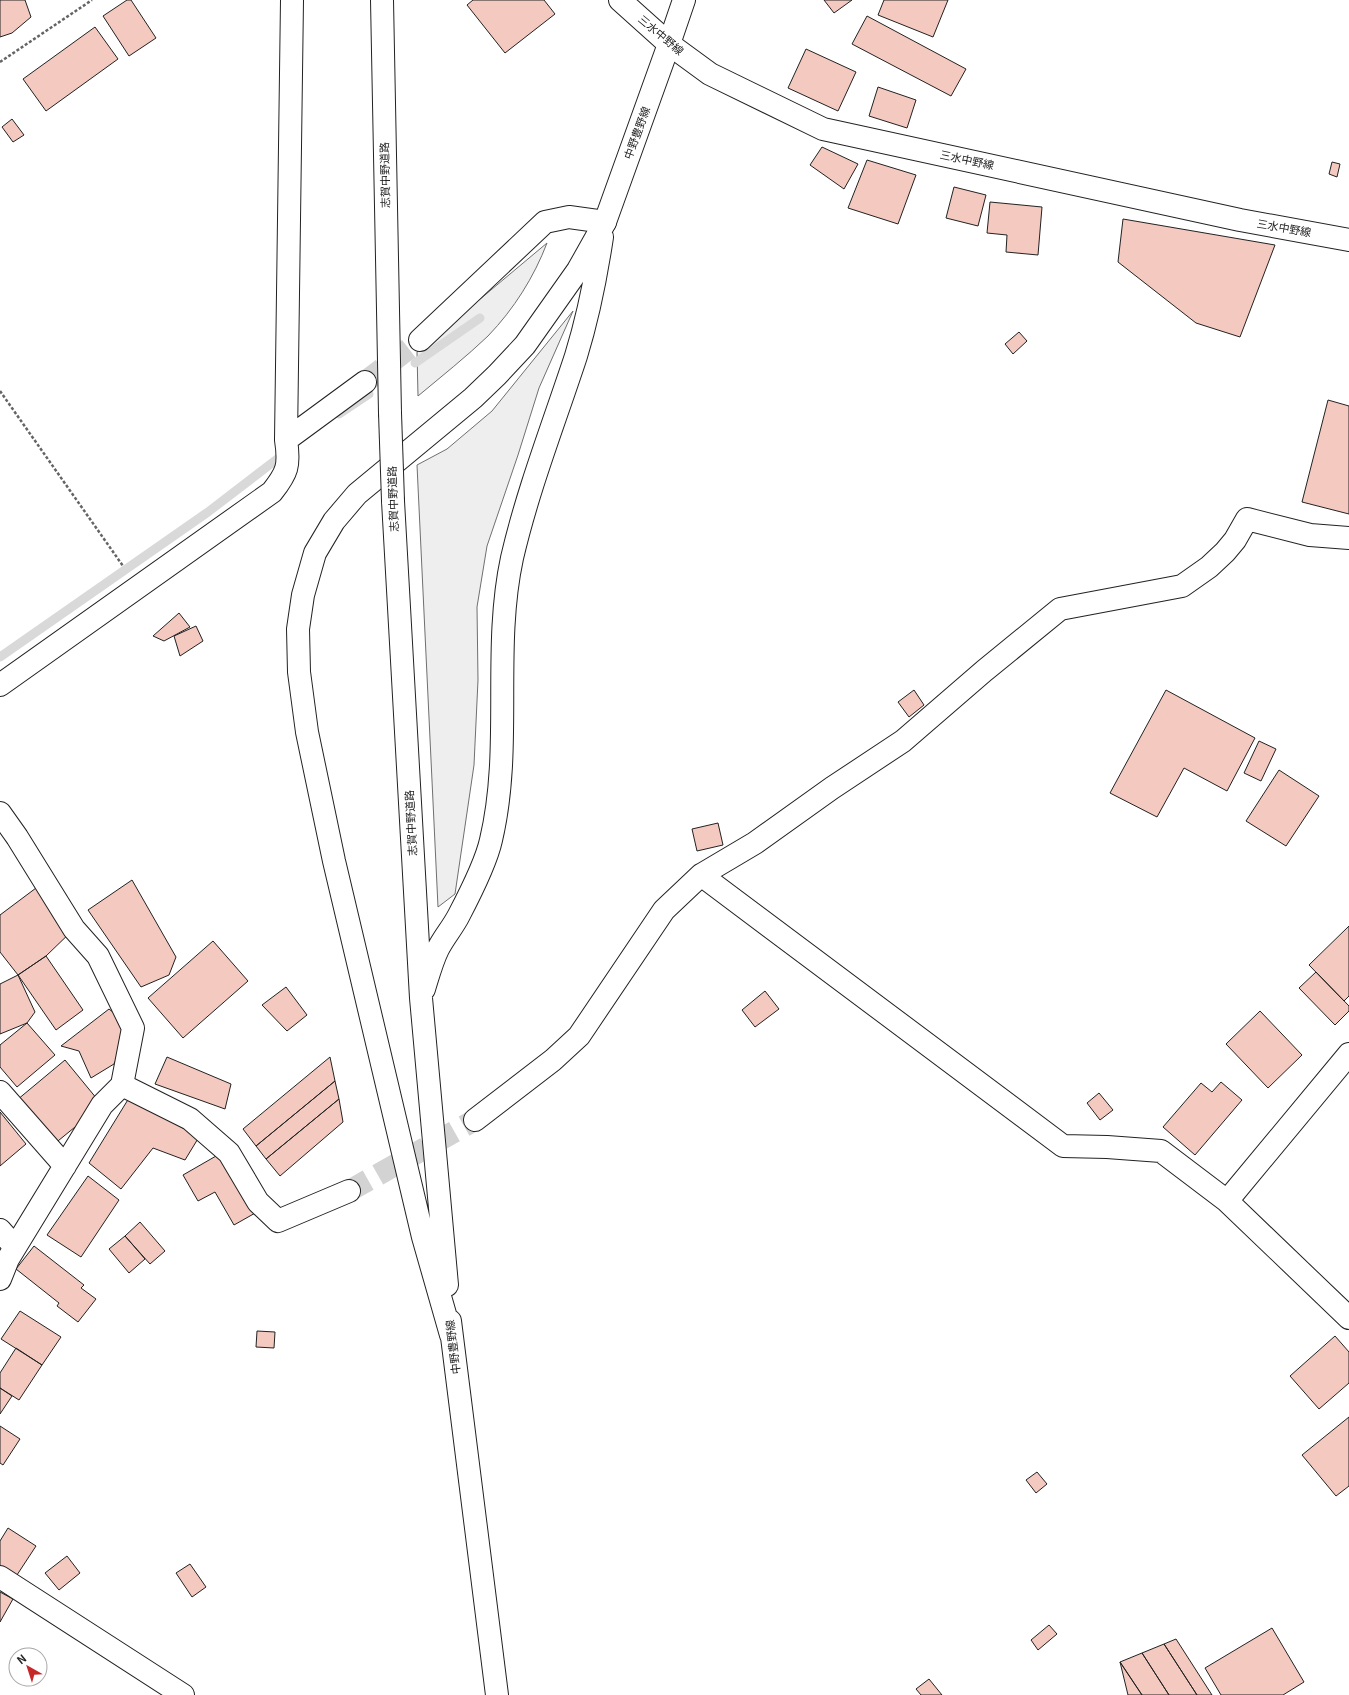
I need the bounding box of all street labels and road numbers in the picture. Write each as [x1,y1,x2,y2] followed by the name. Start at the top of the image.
[635,10,688,58] street label: 三水中野線
[619,104,653,161] street label: 中野豊野線
[375,142,393,208] street label: 志賀中野道路
[939,145,996,173] street label: 三水中野線
[1256,214,1313,240] street label: 三水中野線
[383,466,401,532] street label: 志賀中野道路
[400,790,420,856] street label: 志賀中野道路
[441,1319,463,1375] street label: 中野豊野線

